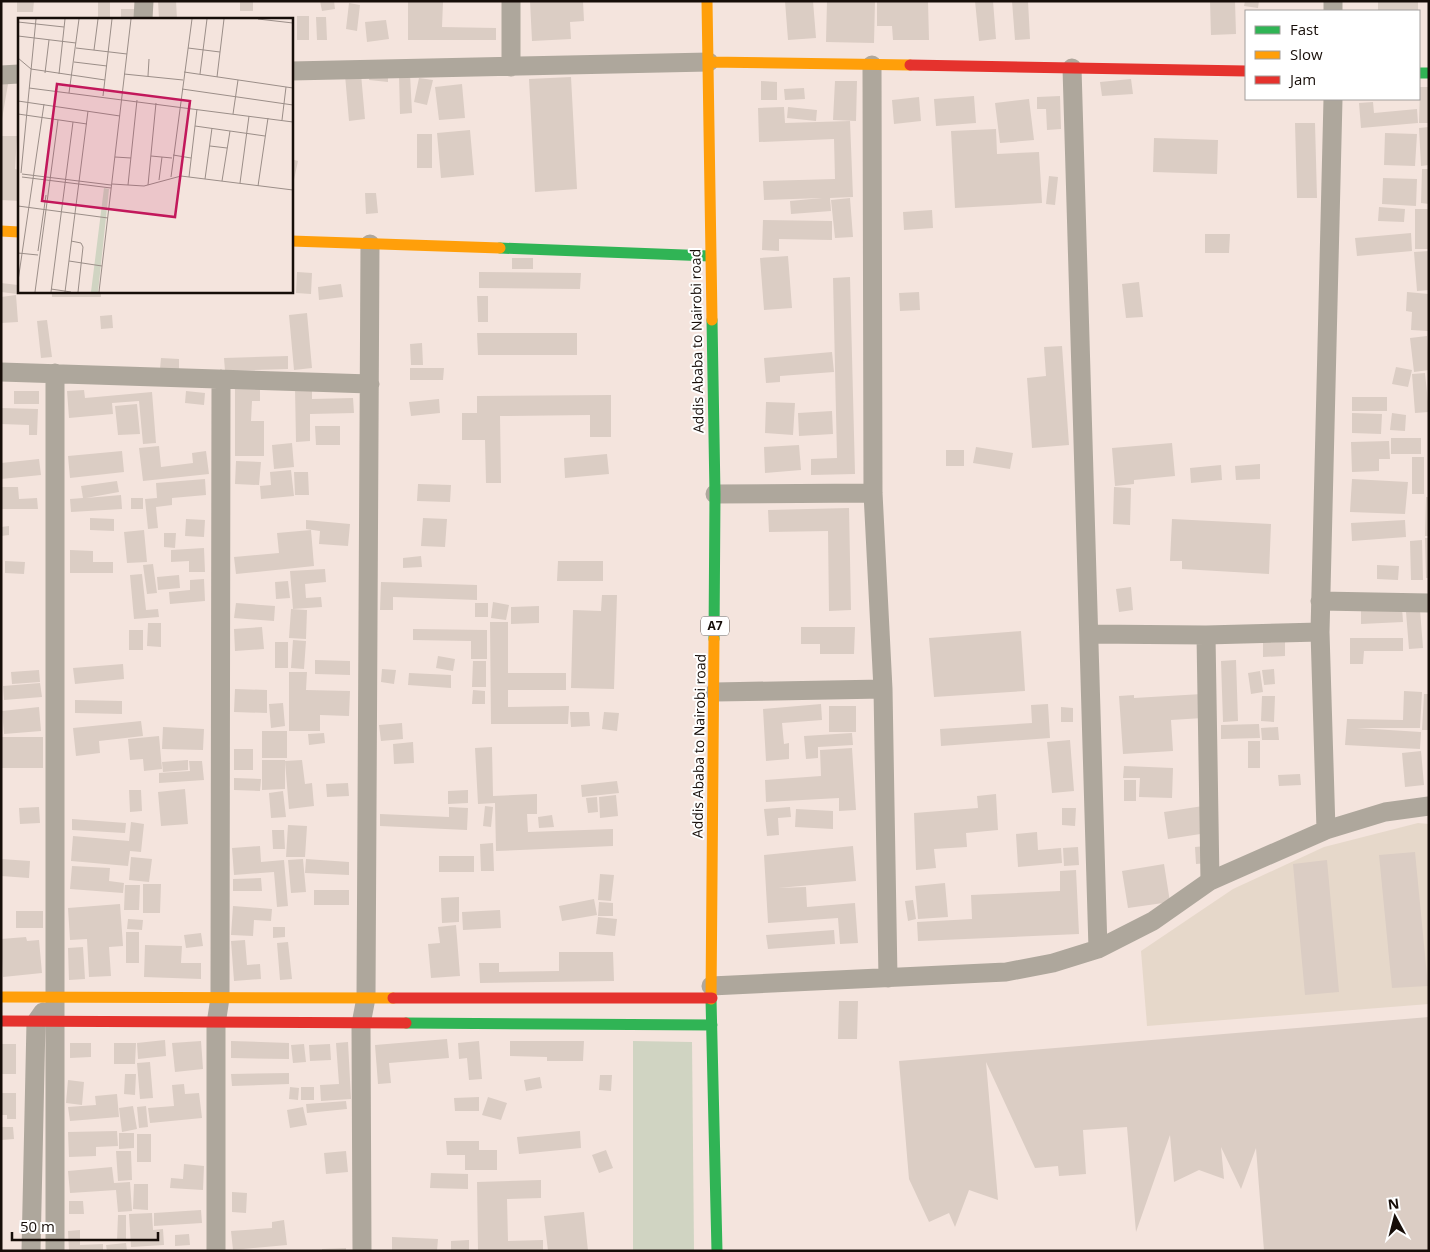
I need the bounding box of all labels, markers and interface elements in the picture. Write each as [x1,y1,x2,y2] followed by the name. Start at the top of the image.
[1245,10,1420,100] legend
[18,18,292,292] inset map
[1290,19,1319,39] text: Fast
[1290,44,1323,64] text: Slow
[1288,69,1316,89] text: Jam
[685,249,708,433] street label: Addis Ababa to Nairobi road
[701,616,729,636] road number: A7
[687,654,710,838] street label: Addis Ababa to Nairobi road
[1370,1192,1420,1242] north arrow
[1387,1193,1400,1214] text: N
[12,1210,159,1242] scale bar
[20,1216,55,1236] text: 50 m

